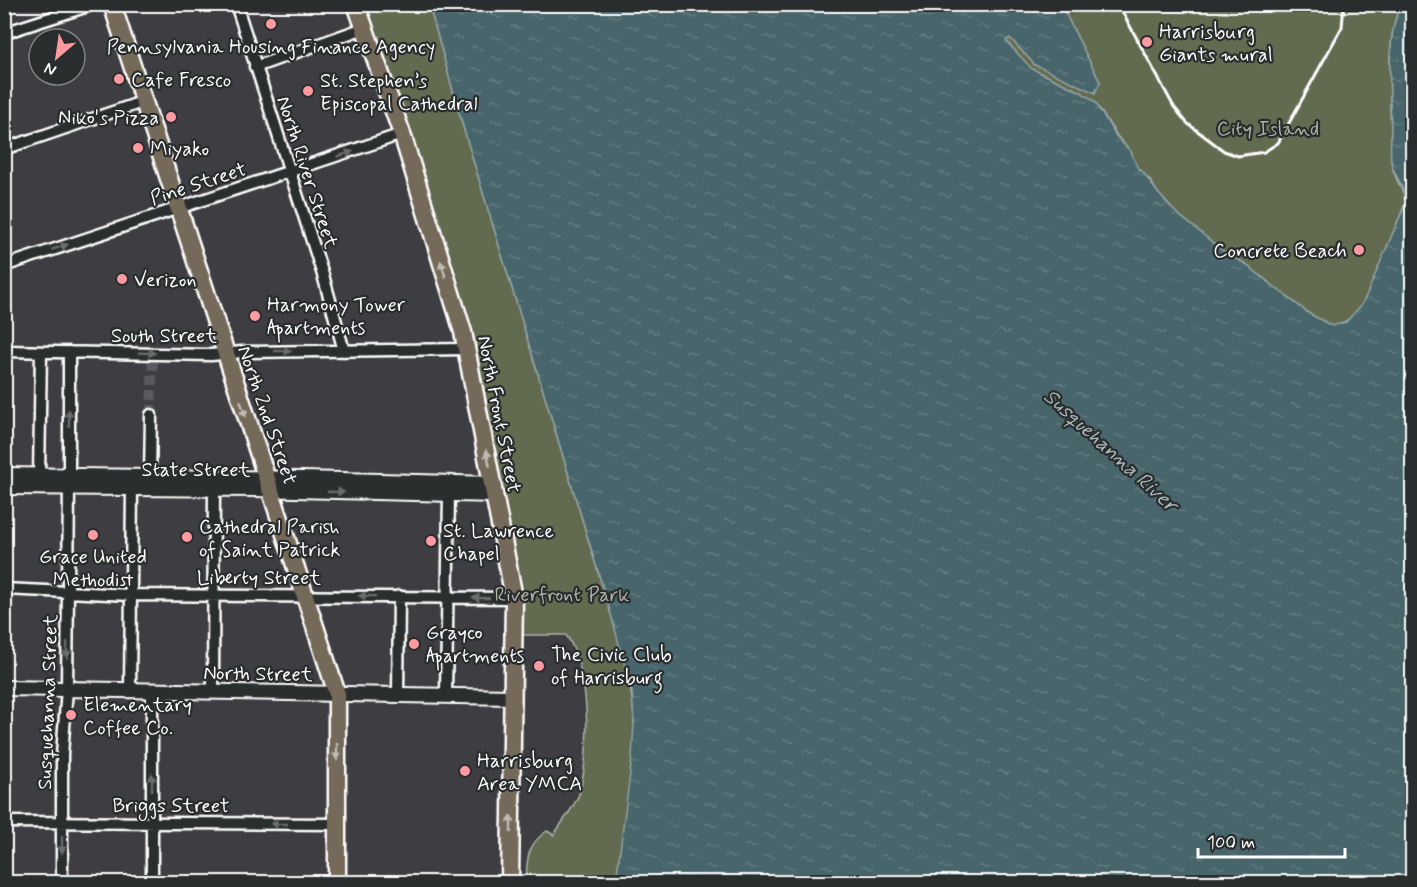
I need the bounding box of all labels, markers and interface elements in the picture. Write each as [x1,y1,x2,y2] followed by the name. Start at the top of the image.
[264,17,278,31] marker: Pennsylvania Housing Finance Agency
[1159,19,1273,69] place label: Harrisburg Giants mural
[27,27,87,87] north arrow
[107,34,435,61] place label: Pennsylvania Housing Finance Agency
[1140,35,1154,49] marker: Harrisburg Giants mural
[41,57,60,81] text: N
[131,67,231,94] place label: Cafe Fresco
[320,68,478,118] place label: St. Stephen’s Episcopal Cathedral
[112,72,126,86] marker: Cafe Fresco
[301,84,315,98] marker: St. Stephen’s Episcopal Cathedral
[269,93,344,252] street label: North River Street
[58,105,159,132] place label: Niko's Pizza
[164,110,178,124] marker: Niko's Pizza
[1217,116,1319,143] park label: City Island
[150,136,209,163] place label: Miyako
[131,141,145,155] marker: Miyako
[336,149,354,159] one-way arrow
[147,156,250,213] street label: Pine Street
[1213,238,1347,265] place label: Concrete Beach
[51,242,69,252] one-way arrow
[1352,243,1366,257] marker: Concrete Beach
[437,260,447,278] one-way arrow
[134,267,197,294] place label: Verizon
[115,272,129,286] marker: Verizon
[267,292,406,343] place label: Harmony Tower Apartments
[248,309,262,323] marker: Harmony Tower Apartments
[111,323,217,350] street label: South Street
[470,333,527,495] street label: North Front Street
[230,342,303,489] street label: North 2nd Street
[274,346,293,356] one-way arrow
[137,349,156,358] one-way arrow
[1037,383,1186,521] water label: Susquehanna River
[239,400,248,418] one-way arrow
[64,409,74,428] one-way arrow
[483,448,492,467] one-way arrow
[142,457,251,484] street label: State Street
[326,487,345,496] one-way arrow
[199,514,340,564] place label: Cathedral Parish of Saint Patrick
[443,518,554,568] place label: St. Lawrence Chapel
[86,528,100,542] marker: Grace United Methodist
[180,530,194,544] marker: Cathedral Parish of Saint Patrick
[424,534,438,548] marker: St. Lawrence Chapel
[39,544,147,594] place label: Grace United Methodist
[197,565,321,592] street label: Liberty Street
[494,582,630,609] park label: Riverfront Park
[358,591,377,601] one-way arrow
[471,593,490,602] one-way arrow
[32,614,65,790] street label: Susquehanna Street
[426,620,524,671] place label: Grayco Apartments
[407,637,421,651] marker: Grayco Apartments
[63,641,72,660] one-way arrow
[551,642,672,694] place label: The Civic Club of Harrisburg
[532,659,546,673] marker: The Civic Club of Harrisburg
[203,660,313,689] street label: North Street
[83,692,192,742] place label: Elementary Coffee Co.
[64,708,78,722] marker: Elementary Coffee Co.
[332,743,342,762] one-way arrow
[477,748,582,798] place label: Harrisburg Area YMCA
[458,764,472,778] marker: Harrisburg Area YMCA
[147,773,157,792] one-way arrow
[112,793,230,821] street label: Briggs Street
[506,815,516,834] one-way arrow
[269,819,288,829] one-way arrow
[1198,821,1345,859] scale bar
[1207,831,1255,855] text: 100 m
[57,835,67,854] one-way arrow

